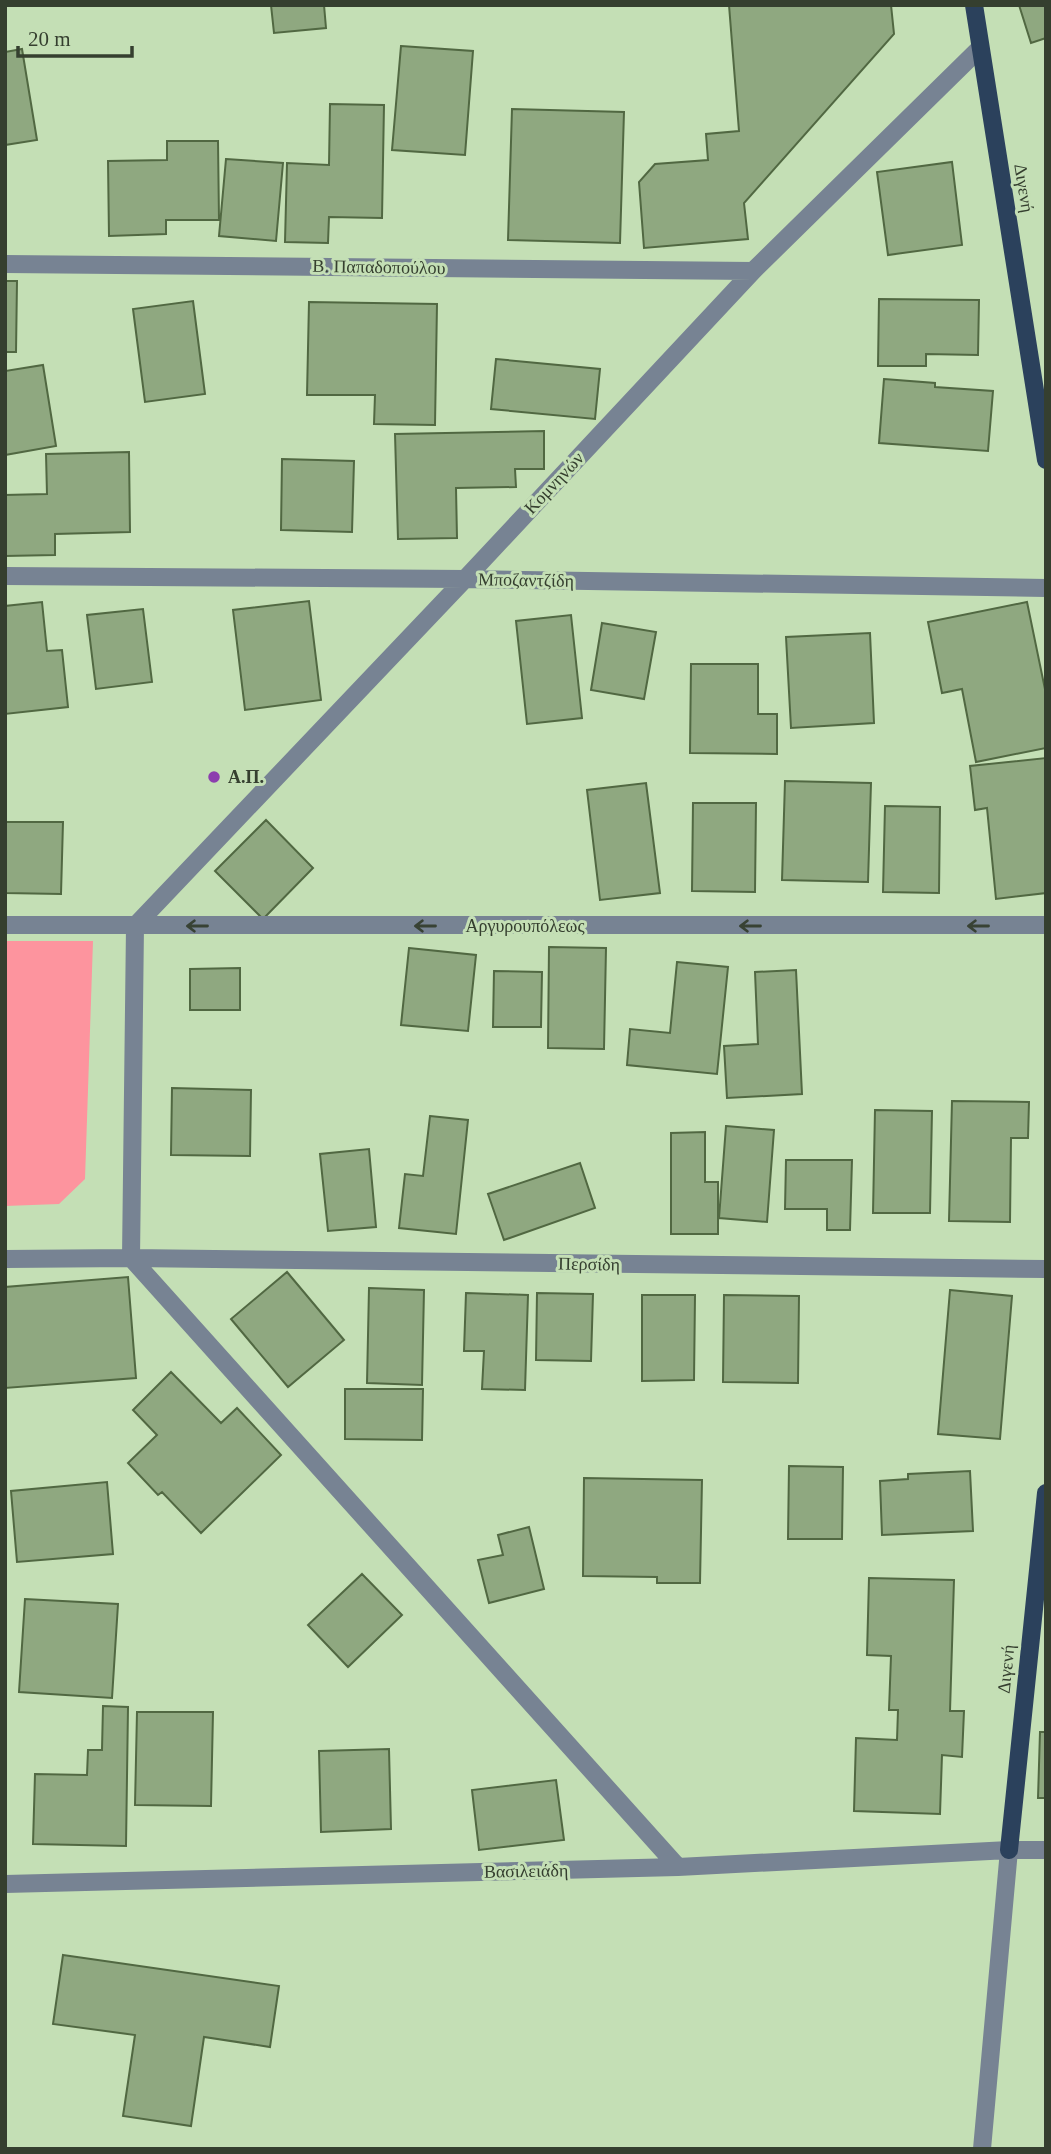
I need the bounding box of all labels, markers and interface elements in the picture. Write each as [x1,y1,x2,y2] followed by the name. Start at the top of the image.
[18,14,131,58] scale bar
[28,27,71,51] text: 20 m
[1010,162,1038,214] street label: Διγενή
[312,256,446,278] street label: B. Παπαδοπούλου
[520,448,588,518] street label: Κομνηνών
[478,569,574,591] street label: Μποζαντζίδη
[228,767,264,787] place label: Α.Π.
[206,769,222,785] marker: Α.Π.
[465,916,585,936] street label: Αργυρουπόλεως
[186,919,209,933] one-way arrow
[413,919,436,933] one-way arrow
[739,919,762,933] one-way arrow
[966,919,989,933] one-way arrow
[558,1253,620,1275] street label: Περσίδη
[993,1643,1019,1695] street label: Διγενή
[484,1860,568,1882] street label: Βασιλειάδη

